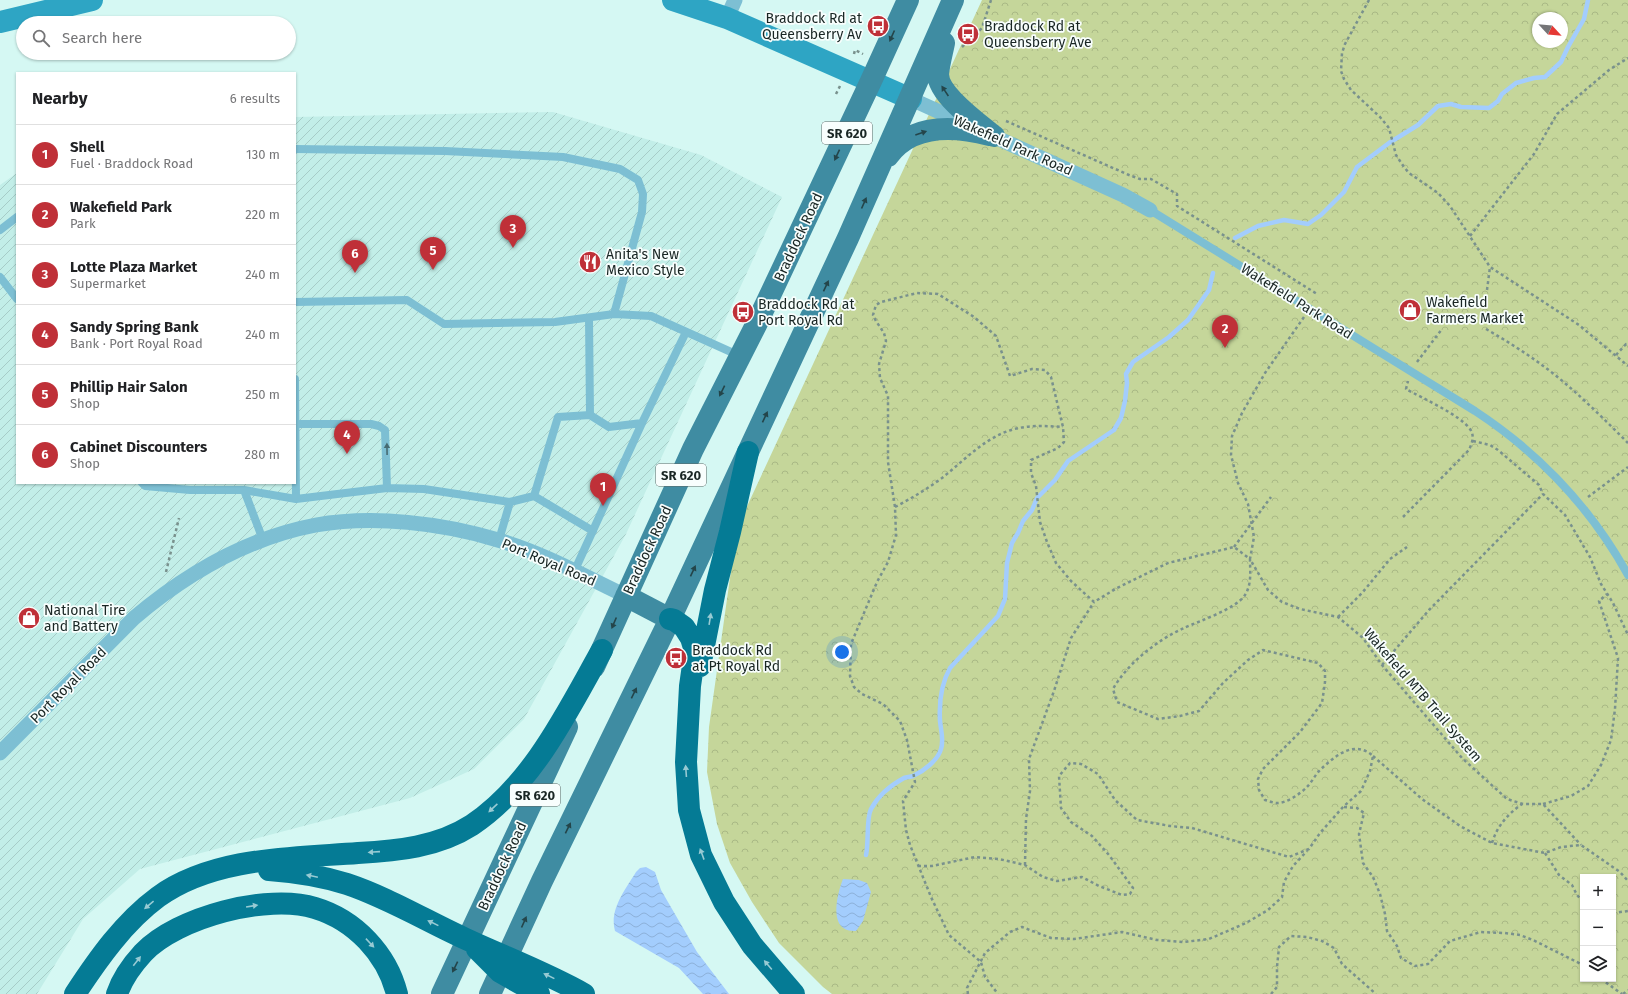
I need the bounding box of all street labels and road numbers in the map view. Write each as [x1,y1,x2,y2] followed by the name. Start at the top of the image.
[951,112,1075,179] street label: Wakefield Park Road
[822,122,872,144] road number: SR 620
[771,190,826,284] street label: Braddock Road
[1238,260,1356,343] street label: Wakefield Park Road
[656,464,706,486] road number: SR 620
[620,503,675,597] street label: Braddock Road
[499,535,598,590] street label: Port Royal Road
[1360,625,1485,766] street label: Wakefield MTB Trail System
[27,644,110,727] street label: Port Royal Road
[510,784,560,806] road number: SR 620
[475,819,530,913] street label: Braddock Road

